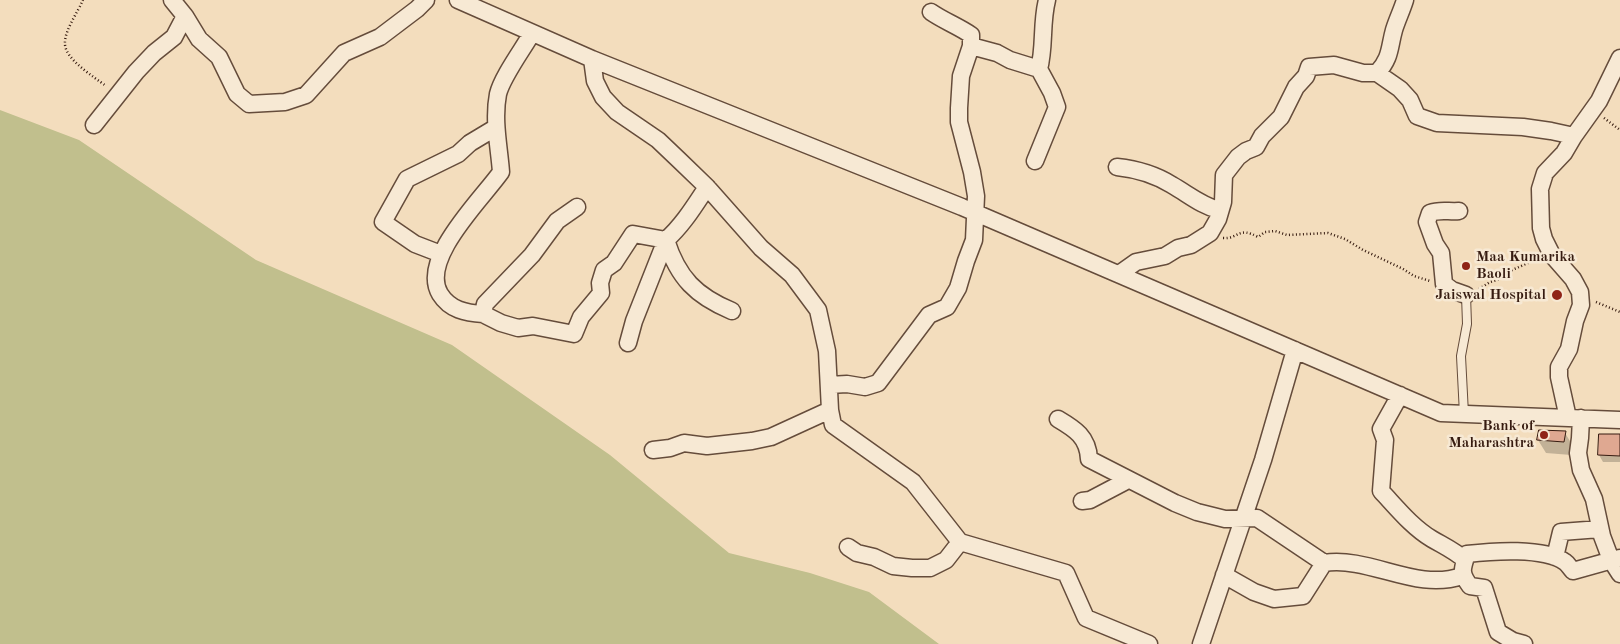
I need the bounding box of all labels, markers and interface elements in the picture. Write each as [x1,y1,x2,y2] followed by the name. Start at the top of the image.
[1476,248,1575,283] place label: Maa Kumarika Baoli
[1460,260,1472,272] marker: Maa Kumarika Baoli
[1435,286,1546,304] place label: Jaiswal Hospital
[1550,288,1564,302] marker: Jaiswal Hospital
[1448,417,1534,452] place label: Bank of Maharashtra
[1538,429,1550,441] marker: Bank of Maharashtra

